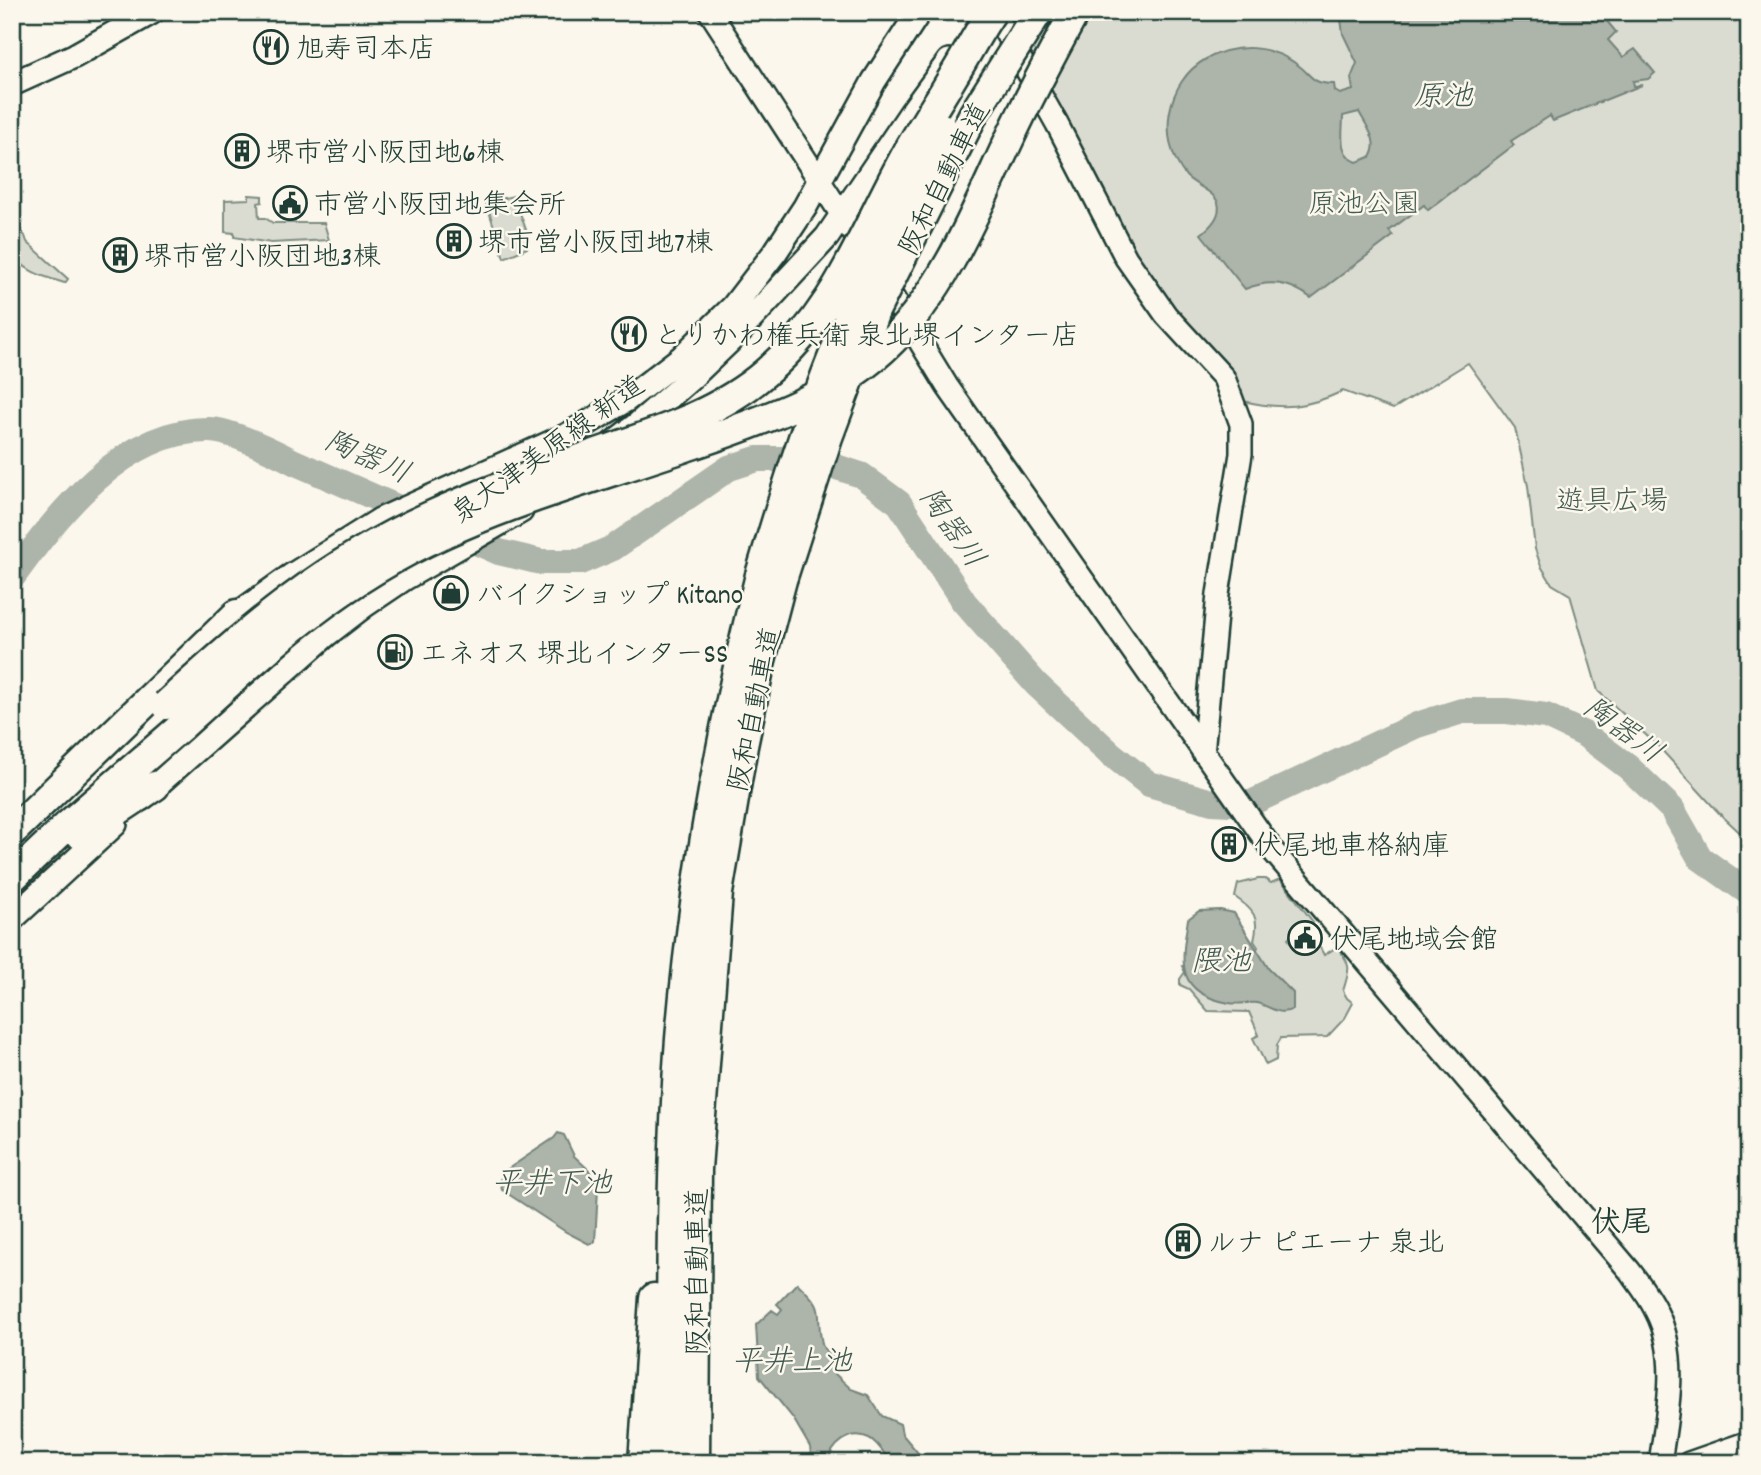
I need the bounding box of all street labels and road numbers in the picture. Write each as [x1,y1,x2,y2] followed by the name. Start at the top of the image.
[891,96,1003,264] street label: 阪和自動車道
[445,368,655,536] street label: 泉大津美原線 新道
[721,624,795,796] street label: 阪和自動車道
[681,1188,721,1356] street label: 阪和自動車道

